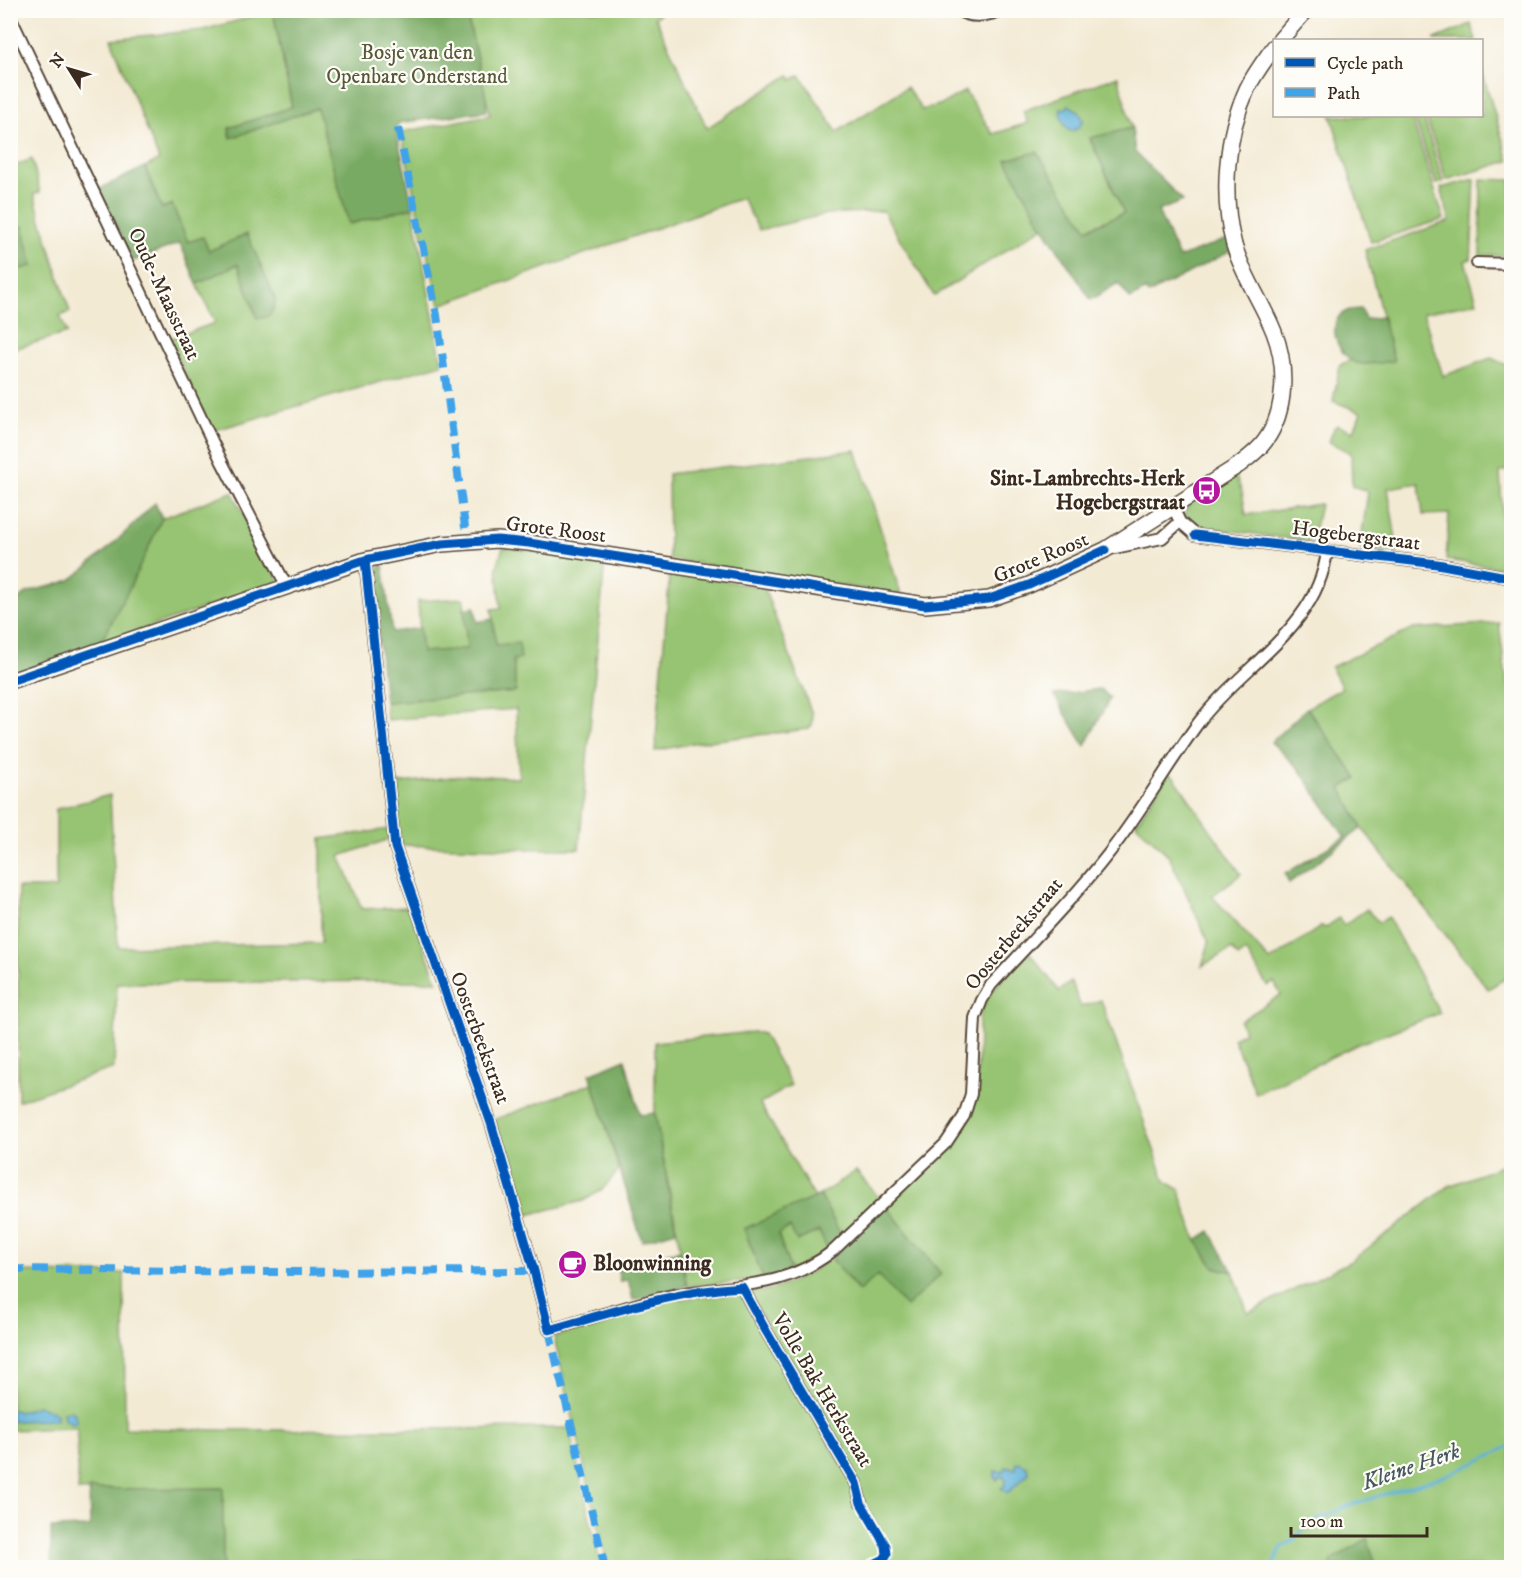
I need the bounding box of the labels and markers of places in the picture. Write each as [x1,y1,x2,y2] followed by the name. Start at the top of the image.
[990,466,1186,516] place label: Sint-Lambrechts-Herk Hogebergstraat
[1190,475,1222,507] bus stop icon: Sint-Lambrechts-Herk Hogebergstraat
[556,1248,588,1280] cafe icon: Bloonwinning
[593,1251,712,1277] place label: Bloonwinning

